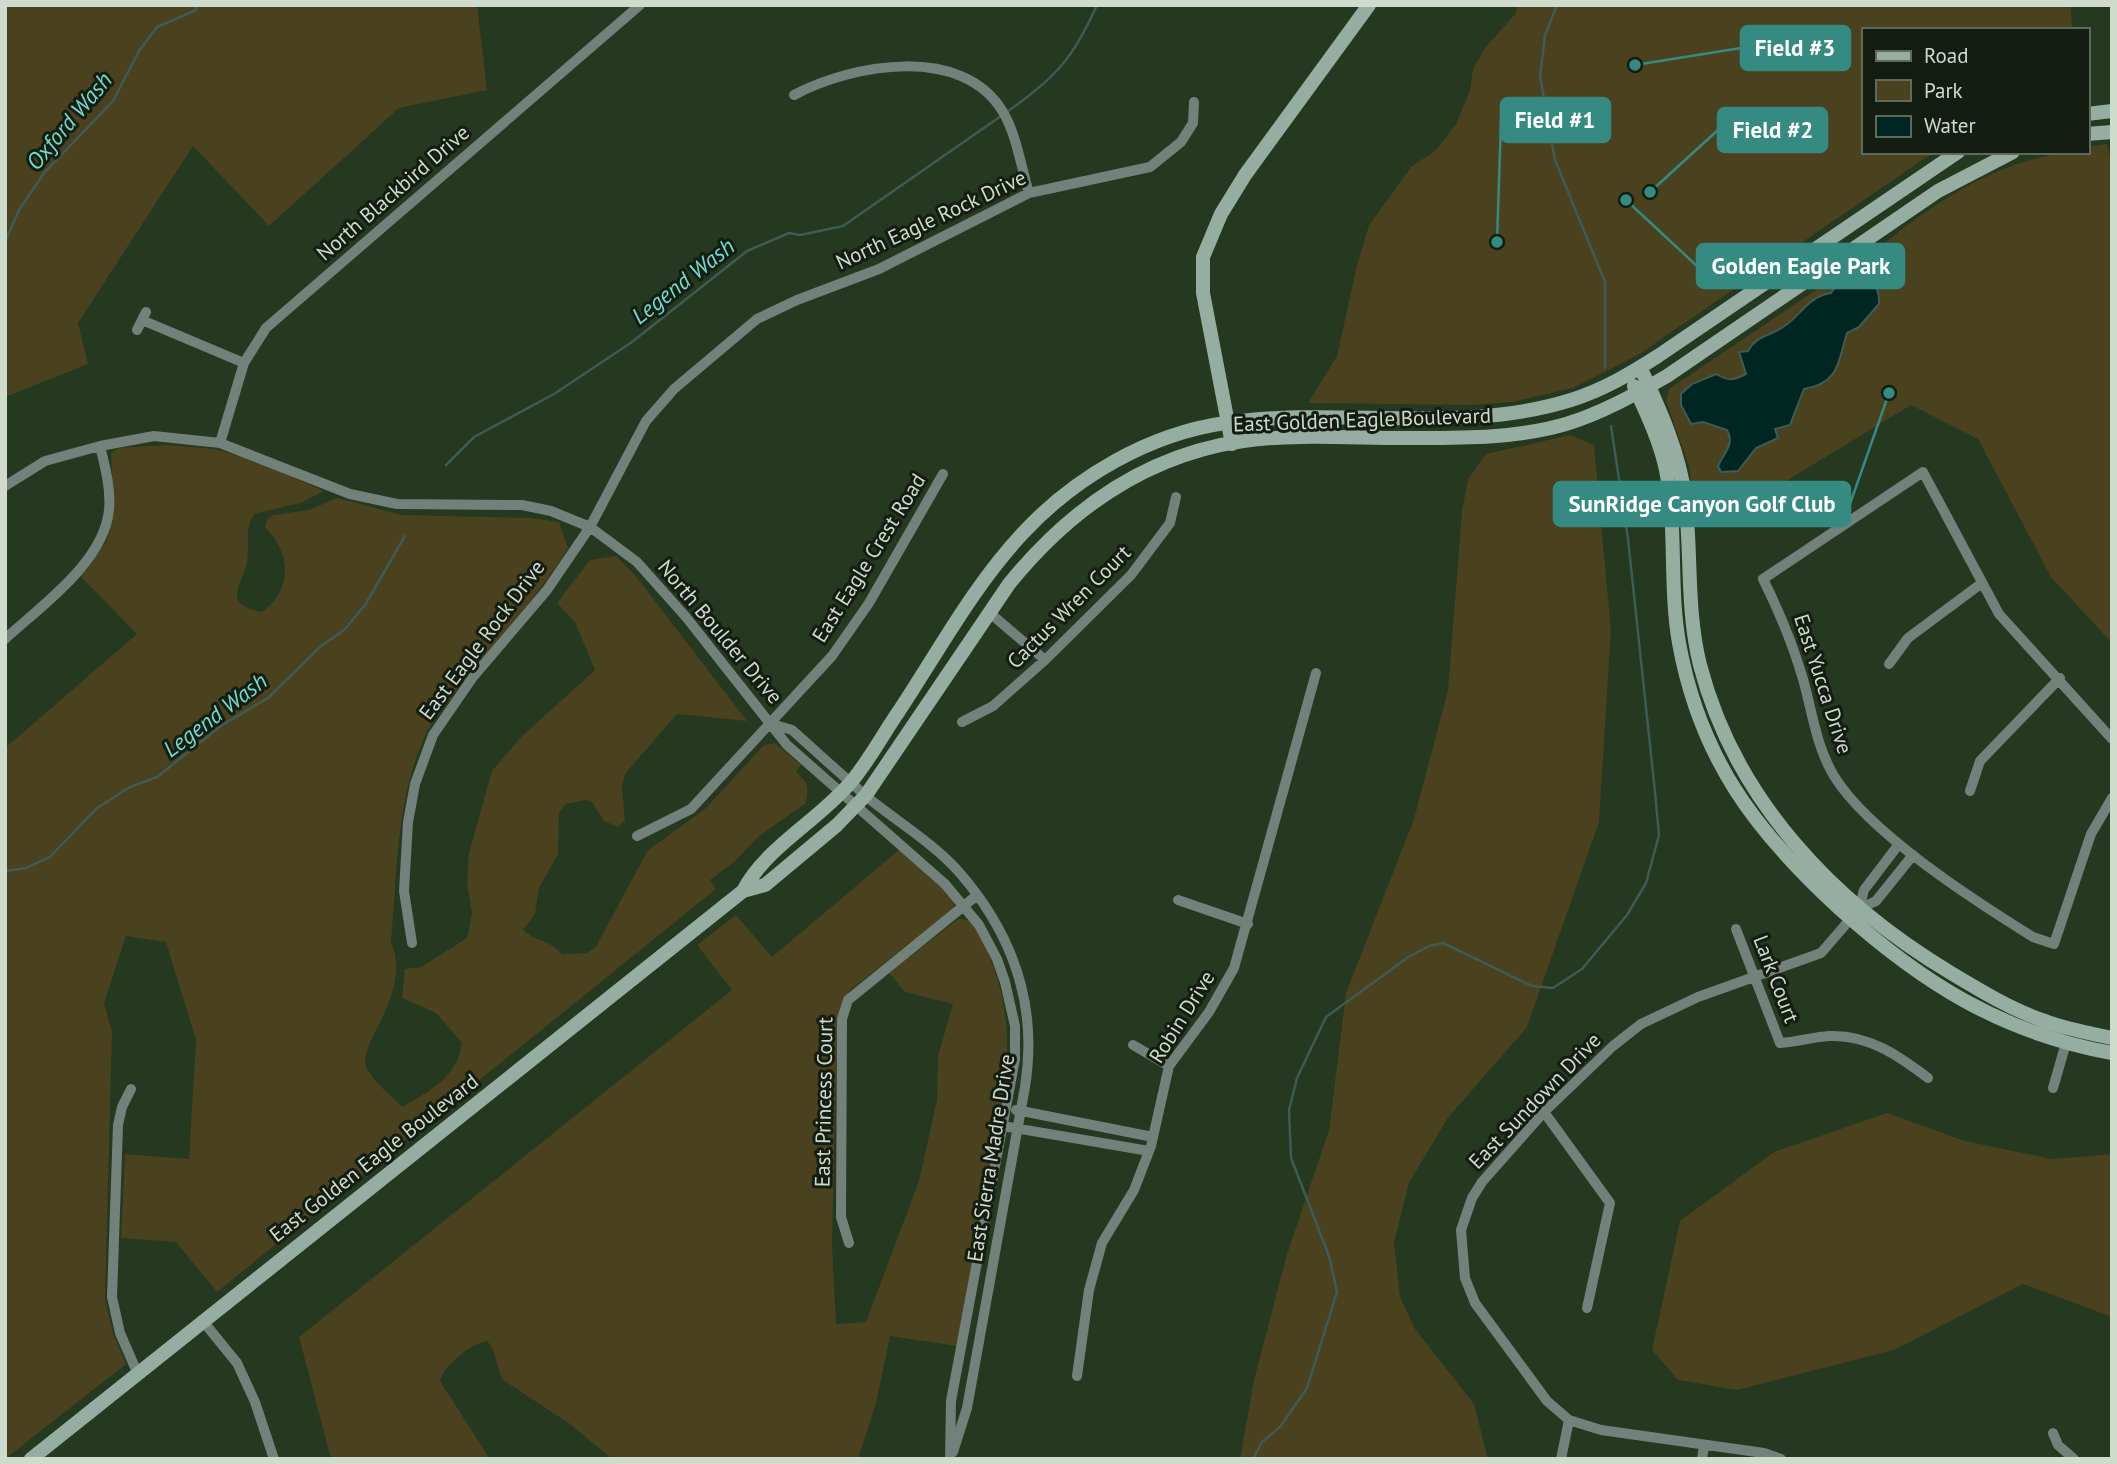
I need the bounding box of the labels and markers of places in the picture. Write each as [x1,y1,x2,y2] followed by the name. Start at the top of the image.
[1741,26,1850,70] callout: Field #3
[1501,98,1610,142] callout: Field #1
[1718,108,1827,152] callout: Field #2
[1697,244,1904,288] callout: Golden Eagle Park
[1554,482,1850,526] callout: SunRidge Canyon Golf Club

